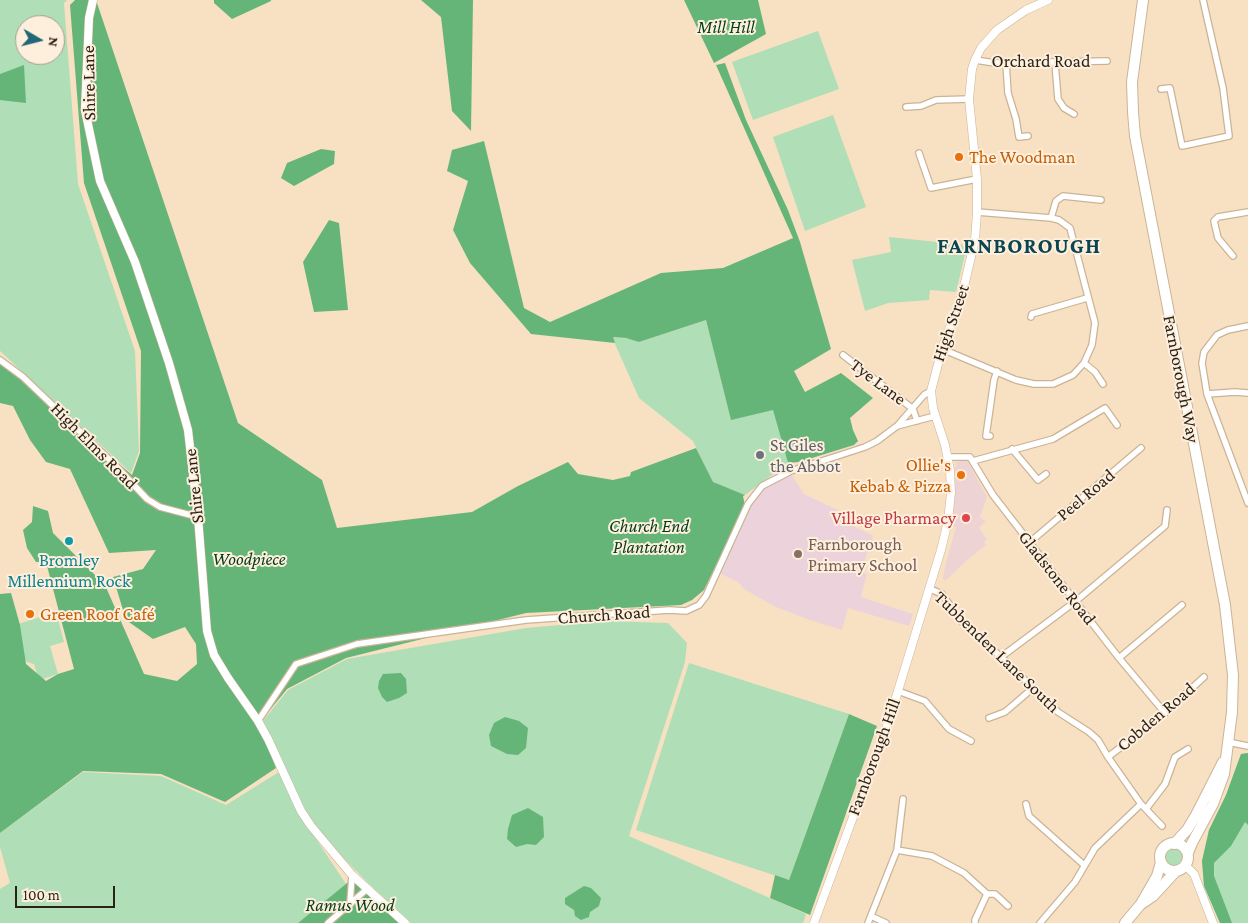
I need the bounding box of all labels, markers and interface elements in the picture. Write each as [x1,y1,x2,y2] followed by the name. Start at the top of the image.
[15,15,65,65] north arrow
[697,16,755,38] park label: Mill Hill
[45,36,62,48] text: N
[78,45,100,121] street label: Shire Lane
[992,50,1090,72] street label: Orchard Road
[969,146,1075,168] place label: The Woodman
[953,151,965,163] marker: The Woodman
[936,233,1102,259] district label: FARNBOROUGH
[928,281,974,365] street label: High Street
[1158,313,1204,445] street label: Farnborough Way
[846,354,910,410] street label: Tye Lane
[46,398,142,494] street label: High Elms Road
[770,434,840,476] place label: St Giles the Abbot
[179,448,209,524] street label: Shire Lane
[754,449,766,461] marker: St Giles the Abbot
[850,454,951,496] place label: Ollie's Kebab & Pizza
[1053,465,1119,525] street label: Peel Road
[955,469,967,481] marker: Ollie's Kebab & Pizza
[832,507,956,529] place label: Village Pharmacy
[960,512,972,524] marker: Village Pharmacy
[609,515,689,558] park label: Church End Plantation
[1014,527,1100,629] street label: Gladstone Road
[808,533,917,576] place label: Farnborough Primary School
[63,535,75,547] marker: Bromley Millennium Rock
[212,548,286,570] park label: Woodpiece
[792,548,804,560] marker: Farnborough Primary School
[7,549,131,592] place label: Bromley Millennium Rock
[930,586,1064,718] street label: Tubbenden Lane South
[557,601,651,629] street label: Church Road
[40,603,155,625] place label: Green Roof Café
[24,608,36,620] marker: Green Roof Café
[1112,678,1200,756] street label: Cobden Road
[843,695,905,819] street label: Farnborough Hill
[18,876,118,908] scale bar
[23,887,60,903] text: 100 m
[306,894,394,916] park label: Ramus Wood

